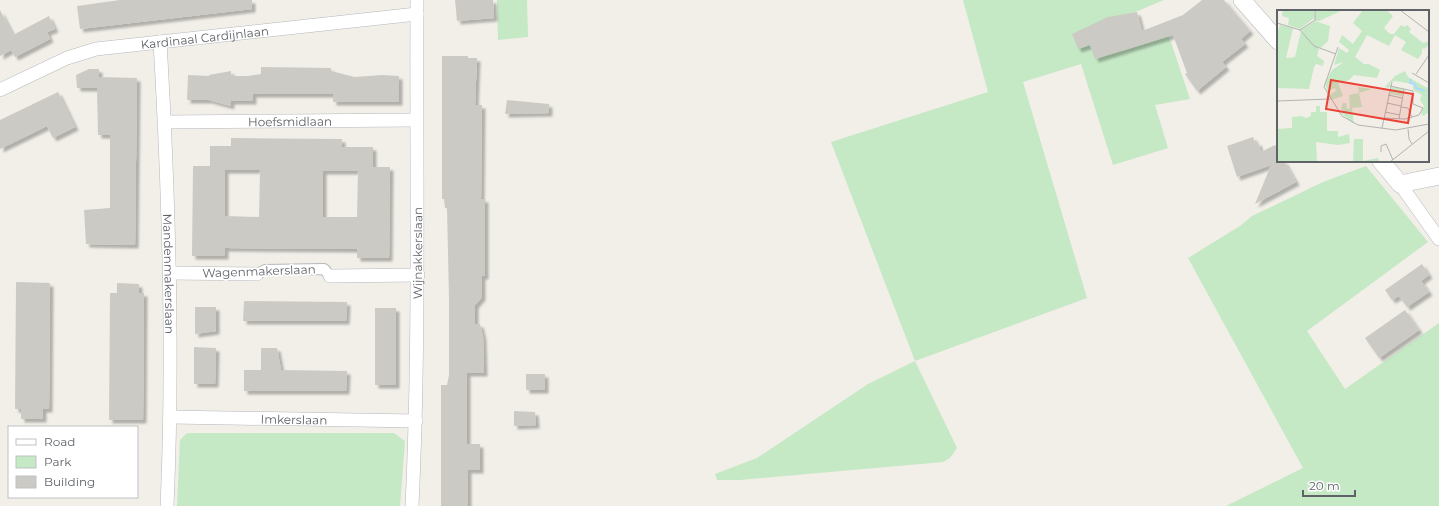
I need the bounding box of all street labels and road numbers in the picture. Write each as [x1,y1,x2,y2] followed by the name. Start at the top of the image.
[140,23,270,52] street label: Kardinaal Cardijnlaan
[248,113,332,129] street label: Hoefsmidlaan
[409,207,425,299] street label: Wijnakkerslaan
[160,213,178,334] street label: Mandenmakerslaan
[202,262,316,280] street label: Wagenmakerslaan
[260,411,327,427] street label: Imkerslaan

